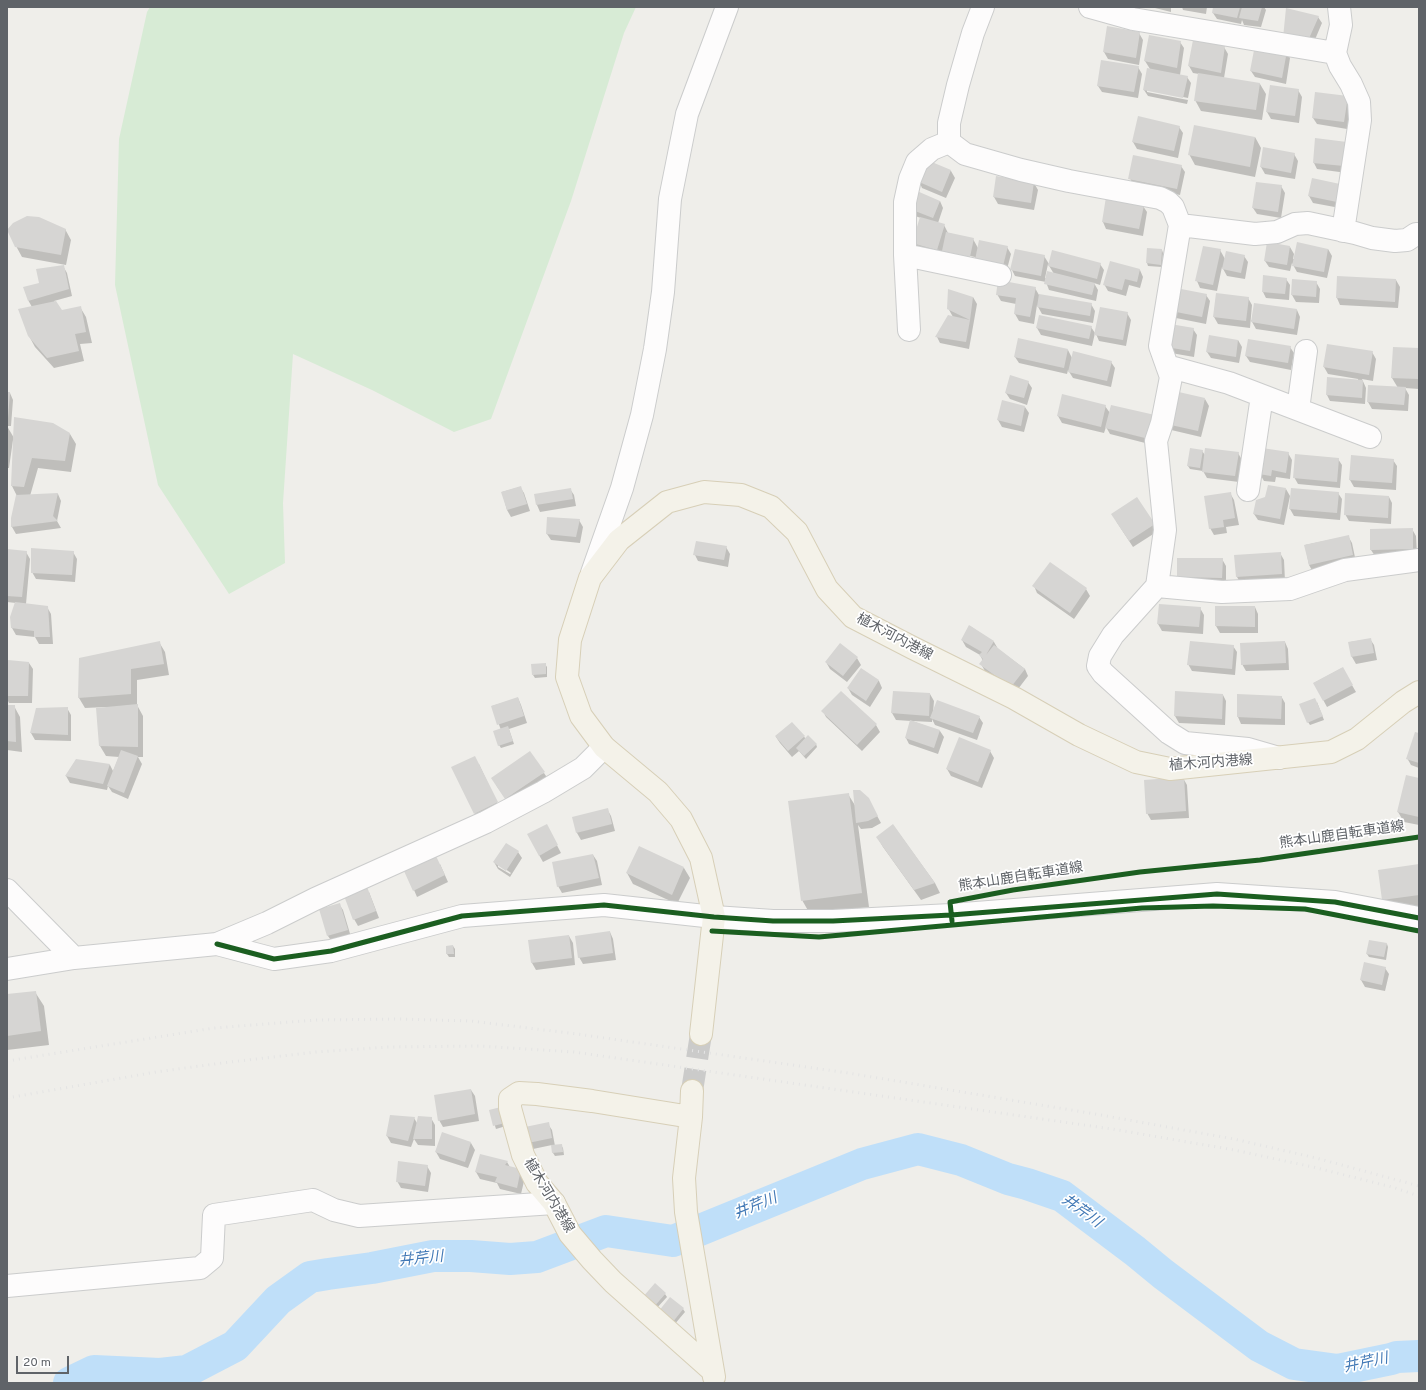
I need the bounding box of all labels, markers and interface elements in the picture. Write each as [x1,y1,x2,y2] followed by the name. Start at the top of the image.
[853,611,935,665] street label: 植木河内港線
[1169,753,1253,775] street label: 植木河内港線
[1278,819,1406,853] street label: 熊本山鹿自転車道線
[957,860,1085,896] street label: 熊本山鹿自転車道線
[519,1156,577,1236] street label: 植木河内港線
[732,1190,780,1224] water label: 井芹川
[1058,1191,1104,1233] water label: 井芹川
[398,1249,444,1271] water label: 井芹川
[18,1348,71,1374] scale bar
[1342,1351,1390,1377] water label: 井芹川
[23,1355,51,1371] text: 20 m

